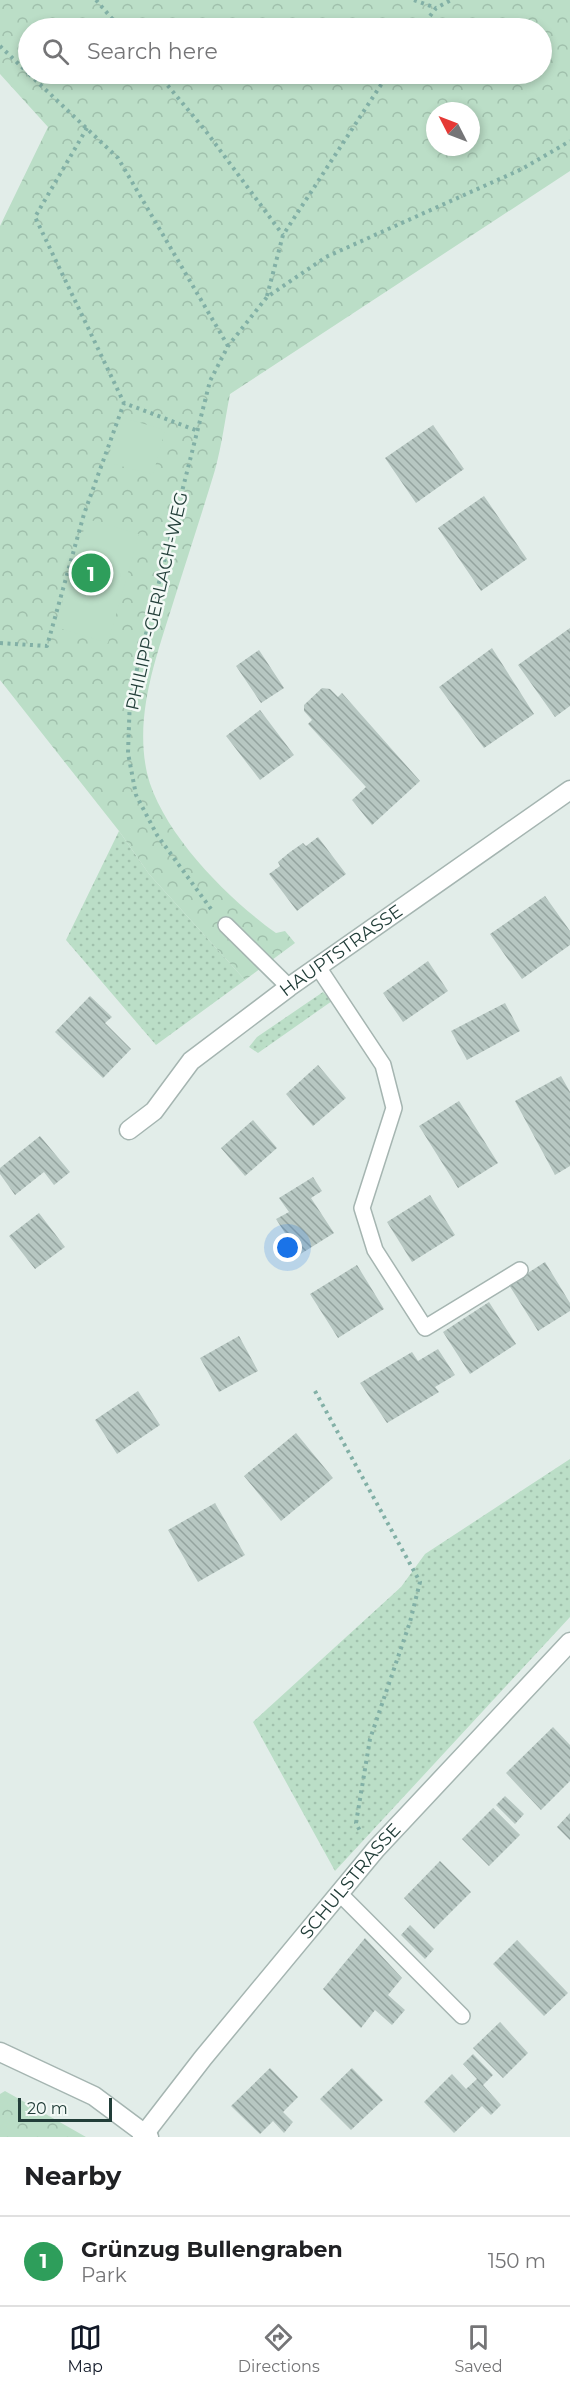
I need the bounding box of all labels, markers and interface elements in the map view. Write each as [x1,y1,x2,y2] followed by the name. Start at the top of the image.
[18,18,552,84] search box
[39,35,72,68] icon: search
[87,38,218,65] text: Search here
[426,102,480,156] north arrow
[121,490,193,712] street label: PHILIPP-GERLACH-WEG
[72,550,110,596] pin: 1
[275,900,407,1001] street label: HAUPTSTRASSE
[273,1233,302,1262] your location
[295,1819,405,1943] street label: SCHULSTRASSE
[18,2095,112,2122] scale bar
[27,2099,68,2118] text: 20 m
[24,2160,121,2192] text: Nearby
[81,2236,343,2263] text: Grünzug Bullengraben
[40,2249,47,2273] text: 1
[488,2249,546,2273] text: 150 m
[81,2263,127,2287] text: Park
[67,2321,103,2376] tab: Map
[238,2321,320,2376] tab: Directions
[455,2321,503,2376] tab: Saved

